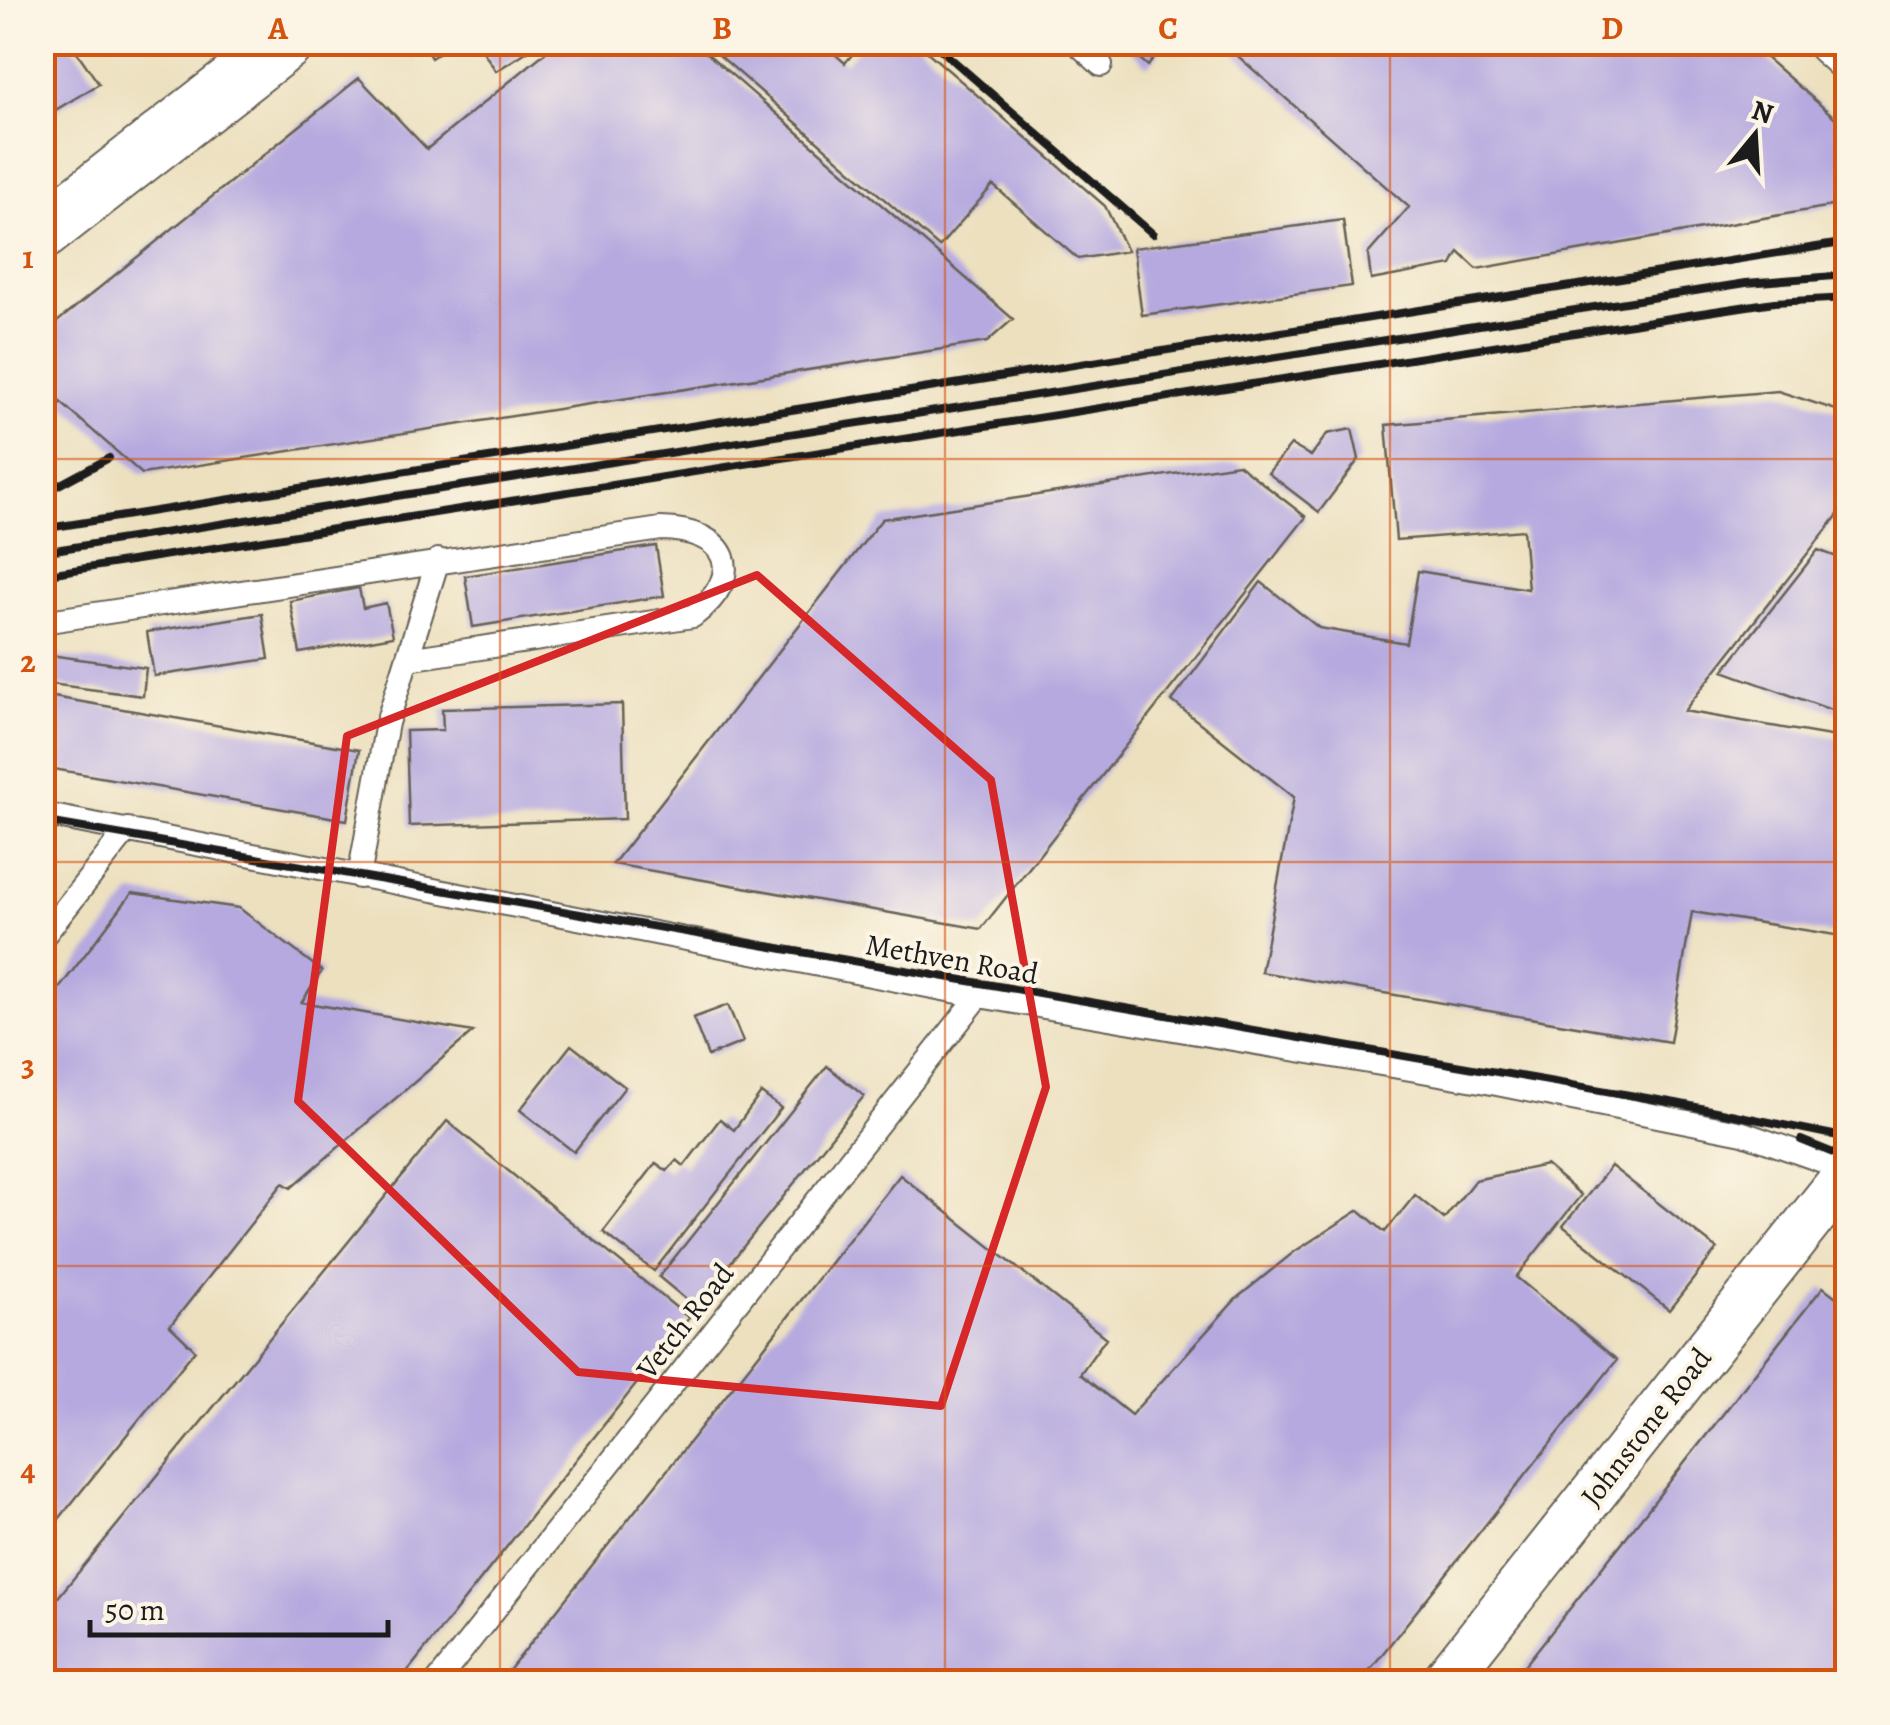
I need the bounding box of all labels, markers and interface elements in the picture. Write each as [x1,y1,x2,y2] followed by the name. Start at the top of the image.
[267,6,289,50] text: A
[712,6,732,50] text: B
[1158,6,1178,50] text: C
[1601,6,1623,50] text: D
[1705,85,1805,185] north arrow
[1747,91,1778,133] text: N
[22,235,34,279] text: 1
[20,639,36,683] text: 2
[862,924,1042,994] street label: Methven Road
[21,1043,35,1087] text: 3
[627,1254,743,1388] street label: Vetch Road
[1571,1339,1721,1515] street label: Johnstone Road
[20,1447,36,1491] text: 4
[90,1575,388,1637] scale bar
[105,1590,165,1630] text: 50 m

